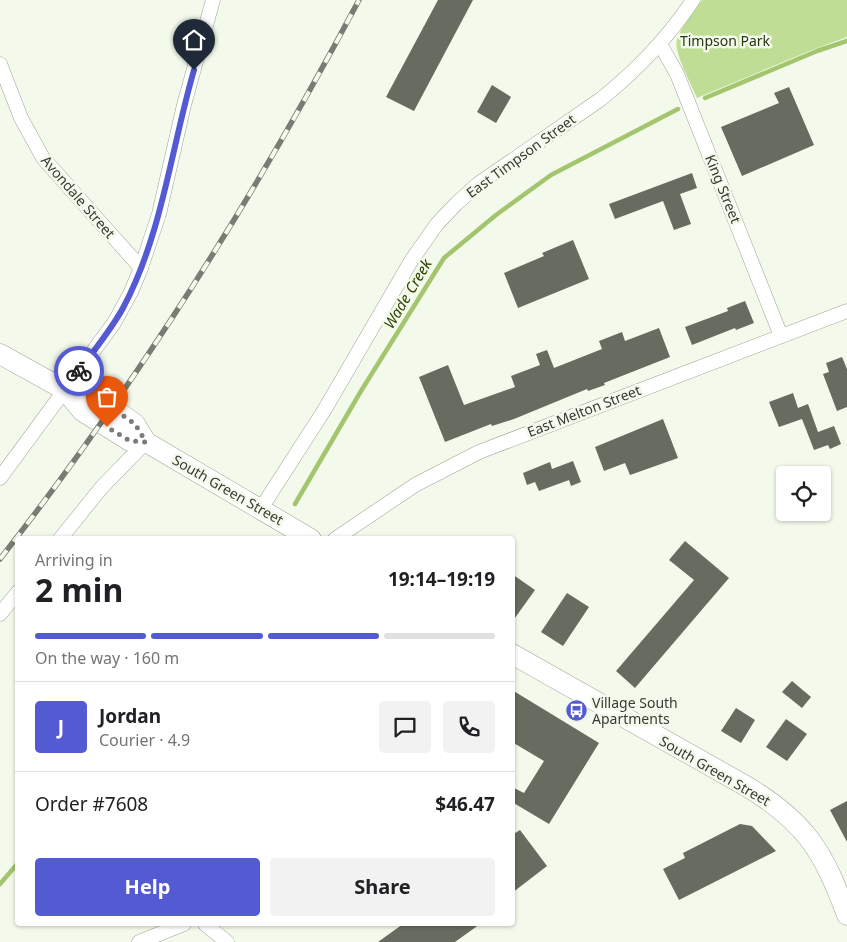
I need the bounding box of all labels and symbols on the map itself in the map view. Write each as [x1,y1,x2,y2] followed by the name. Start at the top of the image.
[173,19,215,70] pin
[680,31,771,50] park label: Timpson Park
[462,109,579,202] street label: East Timpson Street
[37,151,120,242] street label: Avondale Street
[701,152,746,226] street label: King Street
[378,254,436,332] water label: Wade Creek
[54,346,104,396] courier
[86,376,128,427] pin
[524,380,643,441] street label: East Melton Street
[169,450,287,529] street label: South Green Street
[592,693,678,728] place label: Village South Apartments
[564,699,588,723] bus stop icon: Village South Apartments
[656,731,774,810] street label: South Green Street

